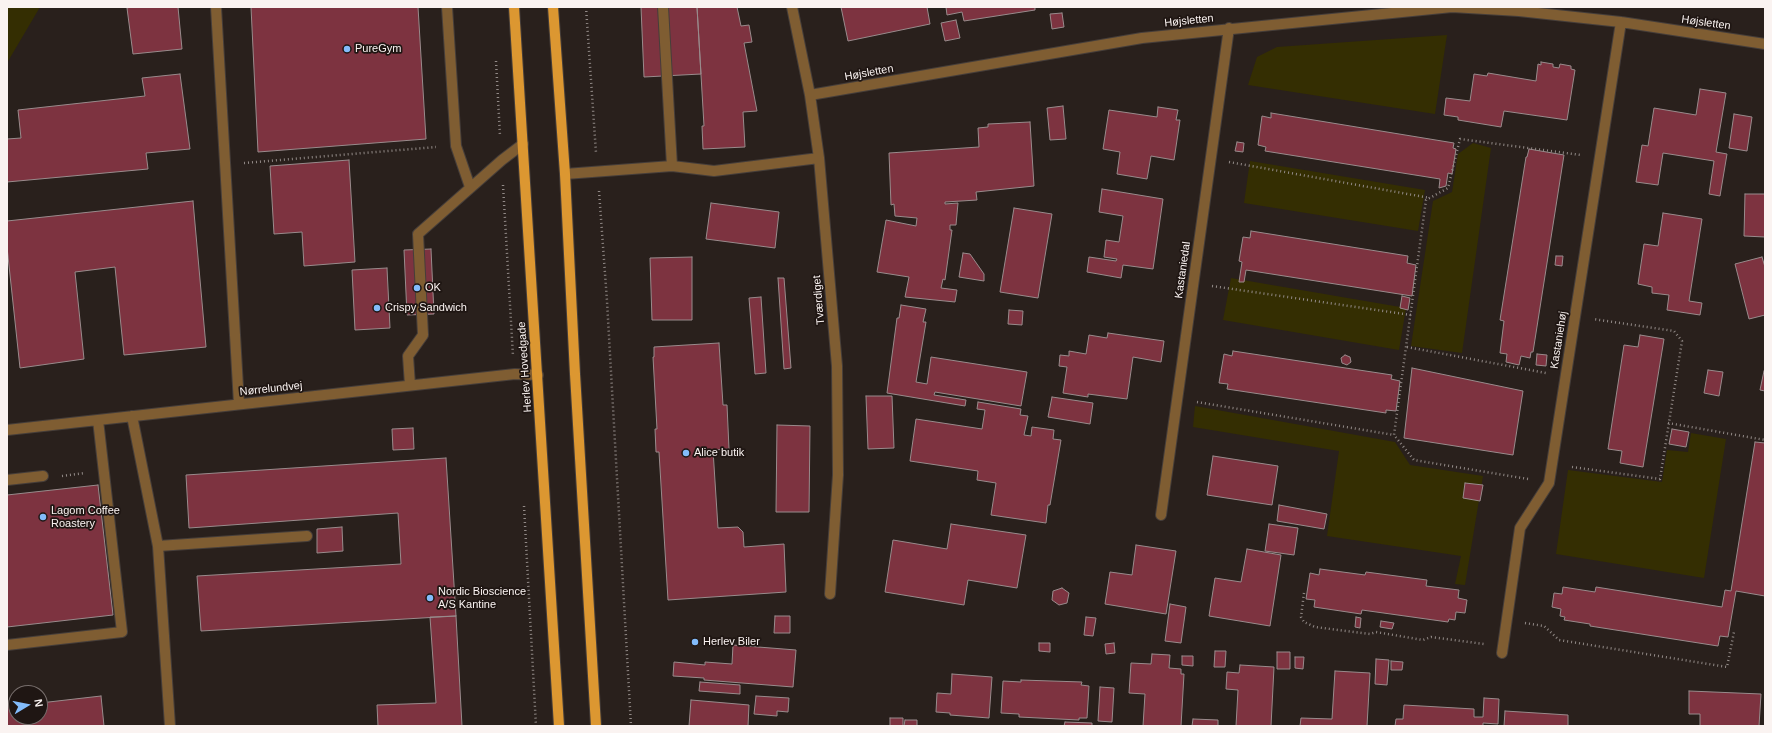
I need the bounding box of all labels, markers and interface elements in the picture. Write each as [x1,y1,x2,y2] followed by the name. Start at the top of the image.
[1164,12,1214,30] street label: Højsletten
[1681,13,1731,33] street label: Højsletten
[355,42,401,56] place label: PureGym
[342,44,352,54] marker: PureGym
[843,62,895,84] street label: Højsletten
[1172,241,1194,299] street label: Kastaniedal
[810,275,828,325] street label: Tværdiget
[425,281,441,295] place label: OK
[412,283,422,293] marker: OK
[385,301,467,315] place label: Crispy Sandwich
[372,303,382,313] marker: Crispy Sandwich
[1548,310,1570,370] street label: Kastaniehøj
[515,321,535,413] street label: Herlev Hovedgade
[239,379,303,399] street label: Nørrelundvej
[694,446,744,460] place label: Alice butik
[681,448,691,458] marker: Alice butik
[51,504,120,530] place label: Lagom Coffee Roastery
[38,512,48,522] marker: Lagom Coffee Roastery
[438,585,526,611] place label: Nordic Bioscience A/S Kantine
[425,593,435,603] marker: Nordic Bioscience A/S Kantine
[703,635,760,649] place label: Herlev Biler
[690,637,700,647] marker: Herlev Biler
[8,685,48,725] north arrow
[32,698,45,708] text: N

